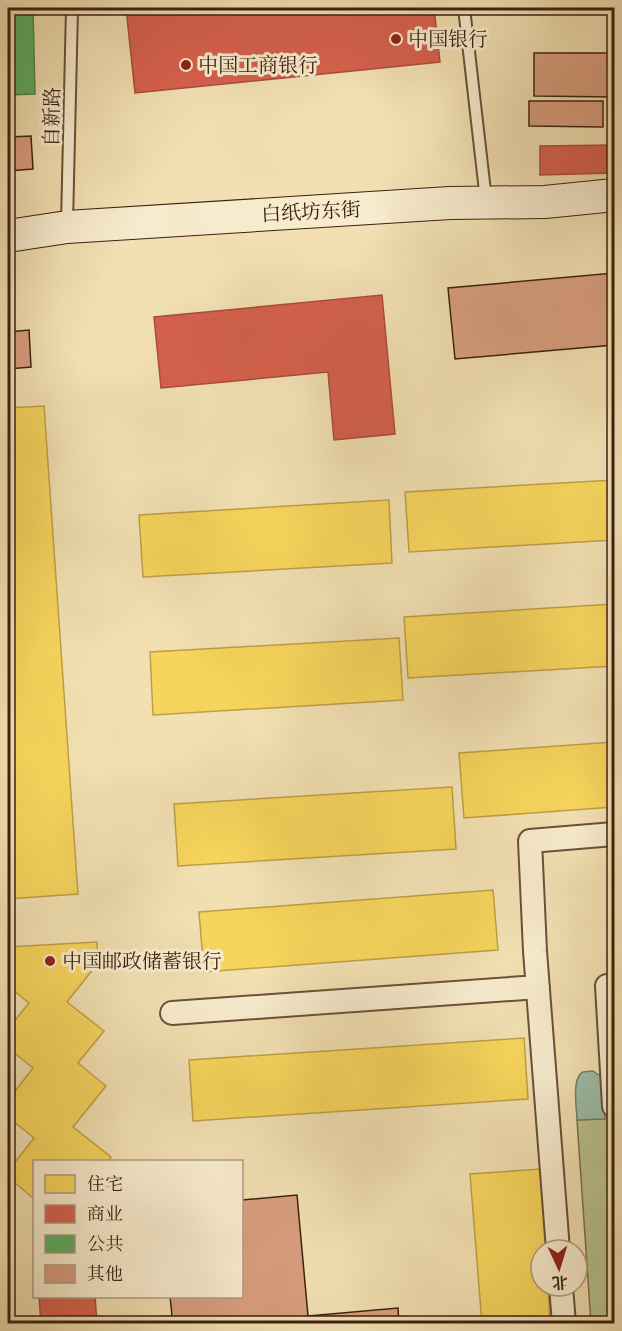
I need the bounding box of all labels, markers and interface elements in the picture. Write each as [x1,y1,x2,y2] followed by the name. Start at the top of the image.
[408,27,488,52] place label: 中国银行
[389,32,403,46] marker: 中国银行
[198,53,318,78] place label: 中国工商银行
[179,58,193,72] marker: 中国工商银行
[39,87,65,147] street label: 自新路
[260,197,362,227] street label: 白纸坊东街
[62,949,222,974] place label: 中国邮政储蓄银行
[43,954,57,968] marker: 中国邮政储蓄银行
[33,1160,243,1298] legend
[87,1173,123,1196] text: 住宅
[87,1203,123,1226] text: 商业
[87,1233,123,1256] text: 公共
[529,1238,589,1298] north arrow
[87,1263,123,1286] text: 其他
[551,1271,569,1293] text: 北

